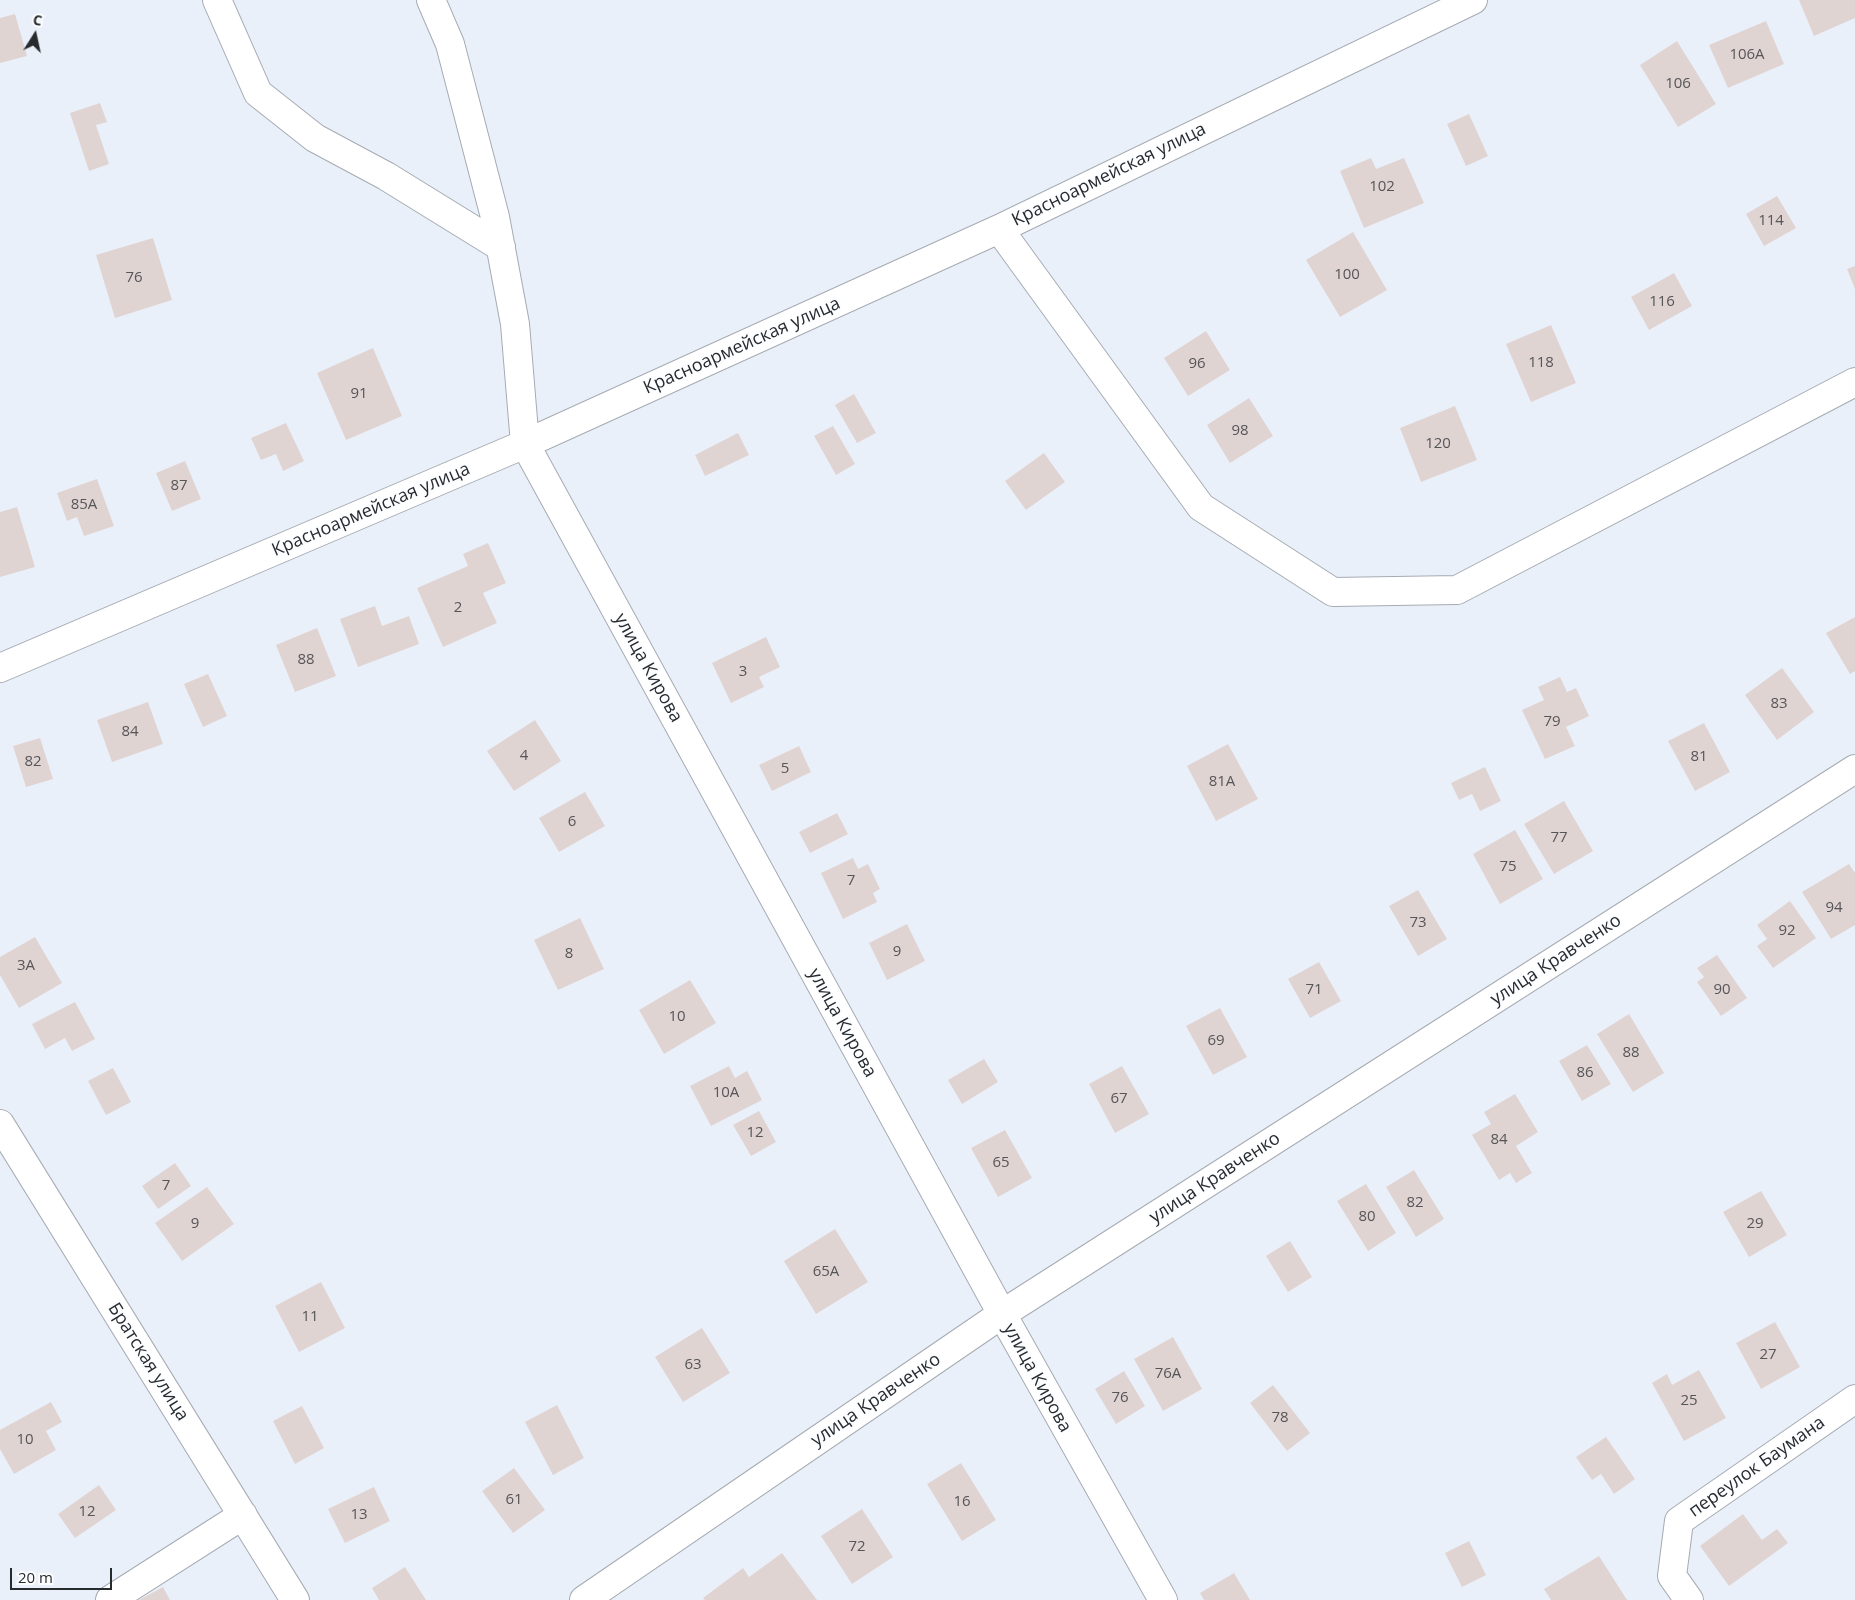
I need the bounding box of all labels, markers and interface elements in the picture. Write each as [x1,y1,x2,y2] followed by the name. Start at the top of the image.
[10,10,60,60] north arrow
[32,10,44,30] text: С
[1729,46,1765,64] house number: 106А
[1665,75,1691,93] house number: 106
[1008,119,1210,231] street label: Красноармейская улица
[1369,178,1395,196] house number: 102
[1758,212,1784,230] house number: 114
[1334,266,1360,284] house number: 100
[125,269,143,287] house number: 76
[640,293,844,399] street label: Красноармейская улица
[1649,293,1675,311] house number: 116
[1528,354,1554,372] house number: 118
[1188,355,1206,373] house number: 96
[350,385,368,403] house number: 91
[1231,422,1249,440] house number: 98
[1425,435,1451,453] house number: 120
[269,458,473,562] street label: Красноармейская улица
[170,477,188,495] house number: 87
[71,496,97,514] house number: 85А
[454,599,462,617] house number: 2
[609,610,687,726] street label: улица Кирова
[297,651,315,669] house number: 88
[739,663,747,681] house number: 3
[1770,695,1788,713] house number: 83
[1543,713,1561,731] house number: 79
[121,723,139,741] house number: 84
[520,747,528,765] house number: 4
[1690,748,1708,766] house number: 81
[24,753,42,771] house number: 82
[781,760,789,778] house number: 5
[1209,773,1235,791] house number: 81А
[568,813,576,831] house number: 6
[1550,829,1568,847] house number: 77
[1499,858,1517,876] house number: 75
[847,872,855,890] house number: 7
[1825,899,1843,917] house number: 94
[1487,910,1625,1010] street label: улица Кравченко
[1409,914,1427,932] house number: 73
[1778,922,1796,940] house number: 92
[893,943,901,961] house number: 9
[565,945,573,963] house number: 8
[17,957,35,975] house number: 3А
[803,965,881,1081] street label: улица Кирова
[1305,981,1323,999] house number: 71
[1713,981,1731,999] house number: 90
[668,1008,686,1026] house number: 10
[1207,1032,1225,1050] house number: 69
[1622,1044,1640,1062] house number: 88
[1576,1064,1594,1082] house number: 86
[713,1084,739,1102] house number: 10А
[1110,1090,1128,1108] house number: 67
[746,1124,764,1142] house number: 12
[1146,1128,1284,1228] street label: улица Кравченко
[1490,1131,1508,1149] house number: 84
[992,1154,1010,1172] house number: 65
[162,1177,170,1195] house number: 7
[1406,1194,1424,1212] house number: 82
[1358,1208,1376,1226] house number: 80
[191,1215,199,1233] house number: 9
[1746,1215,1764,1233] house number: 29
[813,1263,839,1281] house number: 65А
[103,1299,193,1425] street label: Братская улица
[301,1308,319,1326] house number: 11
[998,1320,1076,1436] street label: улица Кирова
[1759,1346,1777,1364] house number: 27
[807,1349,945,1451] street label: улица Кравченко
[684,1356,702,1374] house number: 63
[1155,1365,1181,1383] house number: 76А
[1111,1389,1129,1407] house number: 76
[1680,1392,1698,1410] house number: 25
[1271,1409,1289,1427] house number: 78
[1685,1412,1829,1522] street label: переулок Баумана
[16,1431,34,1449] house number: 10
[505,1491,523,1509] house number: 61
[953,1493,971,1511] house number: 16
[78,1503,96,1521] house number: 12
[350,1506,368,1524] house number: 13
[848,1538,866,1556] house number: 72
[12,1558,115,1590] scale bar
[18,1567,53,1587] text: 20 m

